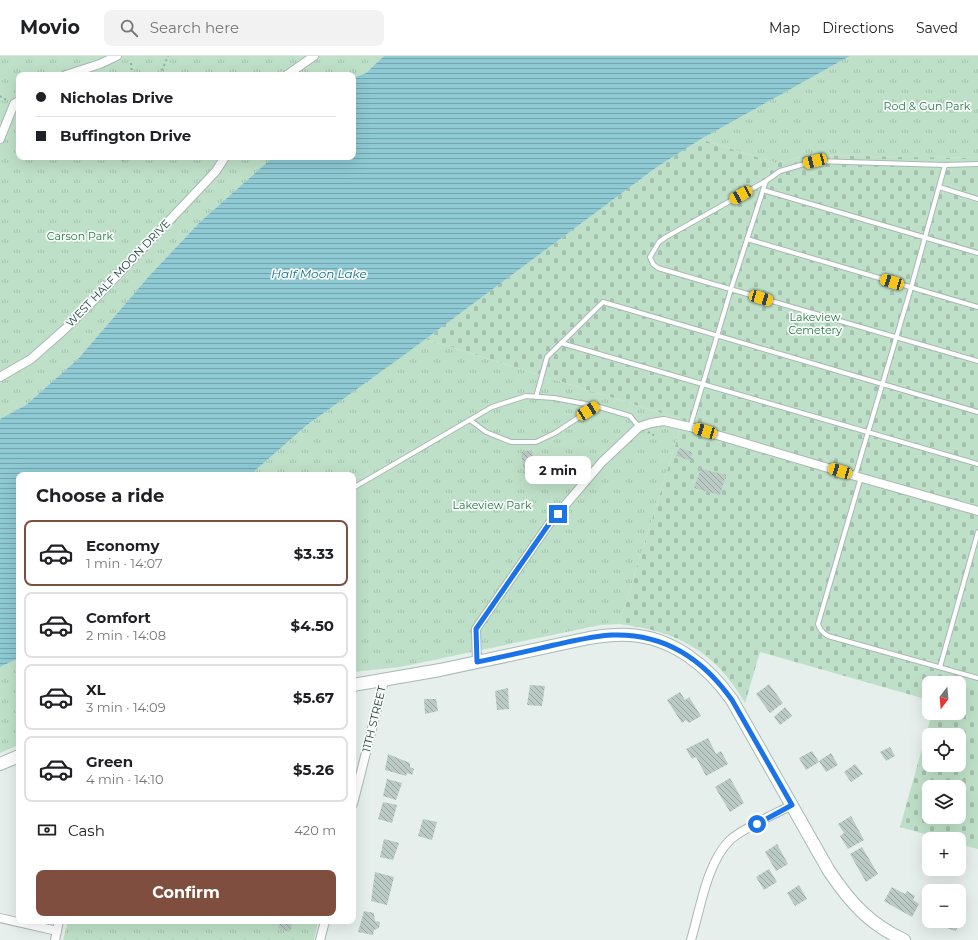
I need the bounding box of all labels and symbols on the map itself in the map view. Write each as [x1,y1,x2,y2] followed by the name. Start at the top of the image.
[884,99,971,113] park label: Rod & Gun Park
[802,152,828,170] car
[728,184,754,206] car
[63,216,173,330] street label: WEST HALF MOON DRIVE
[47,229,114,243] park label: Carson Park
[271,266,367,281] water label: Half Moon Lake
[879,273,905,291] car
[748,289,774,307] car
[788,310,842,337] park label: Lakeview Cemetery
[575,400,601,422] car
[692,422,718,440] car
[525,456,591,484] callout: 2 min
[827,462,853,480] car
[453,498,532,512] park label: Lakeview Park
[549,505,567,523] route end
[922,676,966,720] north arrow
[359,684,389,754] street label: 11TH STREET
[748,815,766,833] route start

